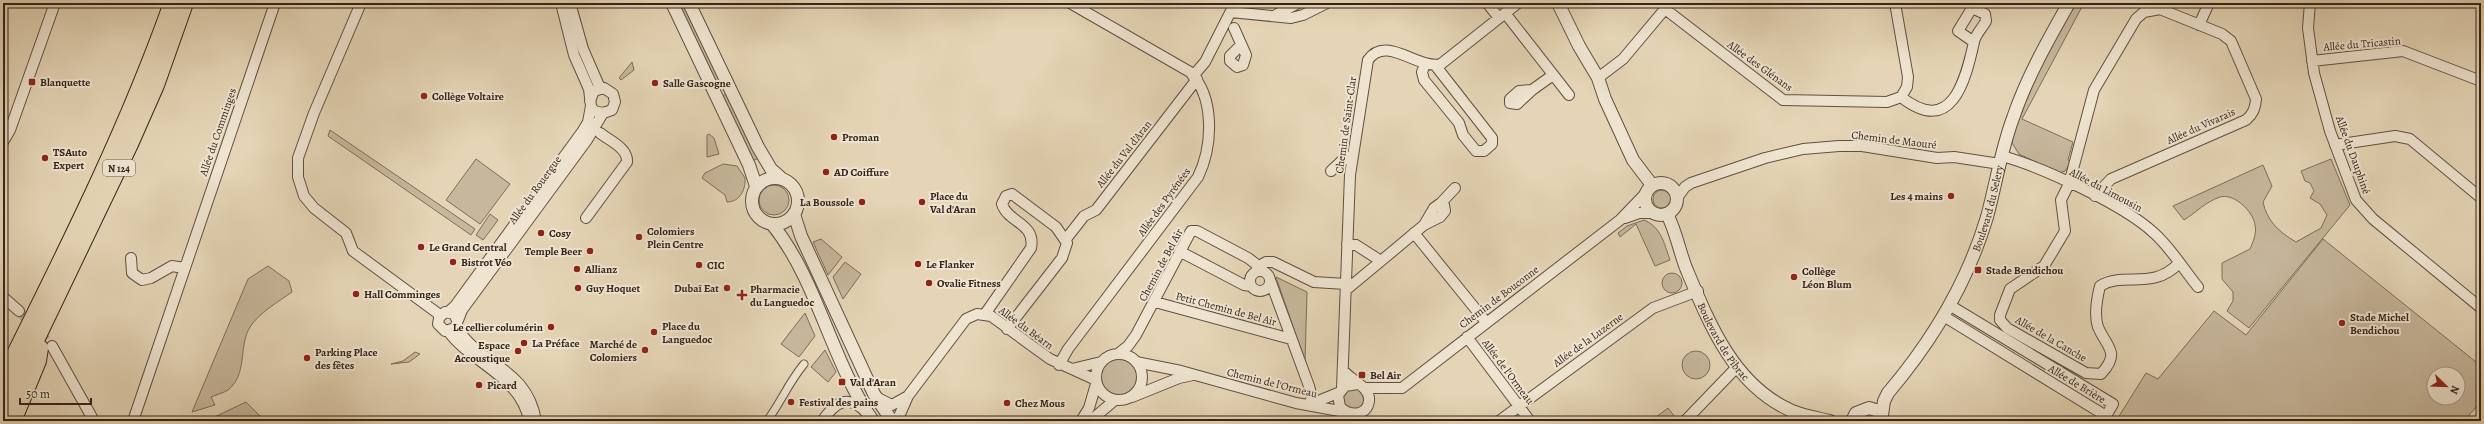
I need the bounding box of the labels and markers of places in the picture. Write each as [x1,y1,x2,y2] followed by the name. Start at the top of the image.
[40,75,90,90] place label: Blanquette
[663,76,731,91] place label: Salle Gascogne
[27,77,37,87] marker: Blanquette
[650,78,660,88] marker: Salle Gascogne
[432,89,504,104] place label: Collège Voltaire
[419,91,429,101] marker: Collège Voltaire
[842,130,879,145] place label: Proman
[829,132,839,142] marker: Proman
[53,145,87,173] place label: TSAuto Expert
[40,153,50,163] marker: TSAuto Expert
[833,165,889,180] place label: AD Coiffure
[821,167,831,177] marker: AD Coiffure
[929,189,976,217] place label: Place du Val d'Aran
[1890,189,1944,204] place label: Les 4 mains
[1946,191,1956,201] marker: Les 4 mains
[800,195,854,210] place label: La Boussole
[857,197,867,207] marker: La Boussole
[917,197,927,207] marker: Place du Val d'Aran
[647,224,704,252] place label: Colomiers Plein Centre
[549,226,572,241] place label: Cosy
[536,228,546,238] marker: Cosy
[634,232,644,242] marker: Colomiers Plein Centre
[429,240,507,255] place label: Le Grand Central
[416,242,426,252] marker: Le Grand Central
[525,244,582,259] place label: Temple Beer
[585,246,595,256] marker: Temple Beer
[461,255,512,270] place label: Bistrot Véo
[448,257,458,267] marker: Bistrot Véo
[926,257,975,272] place label: Le Flanker
[707,258,725,273] place label: CIC
[913,259,923,269] marker: Le Flanker
[694,260,704,270] marker: CIC
[584,262,617,277] place label: Allianz
[1986,263,2064,278] place label: Stade Bendichou
[572,264,582,274] marker: Allianz
[1802,264,1852,292] place label: Collège Léon Blum
[1973,265,1983,275] marker: Stade Bendichou
[1789,272,1799,282] marker: Collège Léon Blum
[937,276,1001,291] place label: Ovalie Fitness
[924,278,934,288] marker: Ovalie Fitness
[586,281,640,296] place label: Guy Hoquet
[674,281,719,296] place label: Dubaï Eat
[750,282,814,310] place label: Pharmacie du Languedoc
[573,283,583,293] marker: Guy Hoquet
[722,283,732,293] marker: Dubaï Eat
[364,287,441,302] place label: Hall Comminges
[351,289,361,299] marker: Hall Comminges
[737,290,747,300] marker: Pharmacie du Languedoc
[2350,310,2409,338] place label: Stade Michel Bendichou
[2337,318,2347,328] marker: Stade Michel Bendichou
[662,319,713,347] place label: Place du Languedoc
[453,320,543,335] place label: Le cellier columérin
[546,322,556,332] marker: Le cellier columérin
[649,327,659,337] marker: Place du Languedoc
[532,336,580,351] place label: La Préface
[589,337,638,365] place label: Marché de Colomiers
[453,338,510,366] place label: Espace Accoustique
[519,338,529,348] marker: La Préface
[315,345,378,373] place label: Parking Place des fêtes
[640,345,650,355] marker: Marché de Colomiers
[513,346,523,356] marker: Espace Accoustique
[302,353,312,363] marker: Parking Place des fêtes
[1370,368,1402,383] place label: Bel Air
[1357,370,1367,380] marker: Bel Air
[849,375,896,390] place label: Val d'Aran
[837,377,847,387] marker: Val d'Aran
[487,378,517,393] place label: Picard
[474,380,484,390] marker: Picard
[799,395,879,410] place label: Festival des pains
[1015,396,1066,411] place label: Chez Mous
[786,397,796,407] marker: Festival des pains
[1002,398,1012,408] marker: Chez Mous

